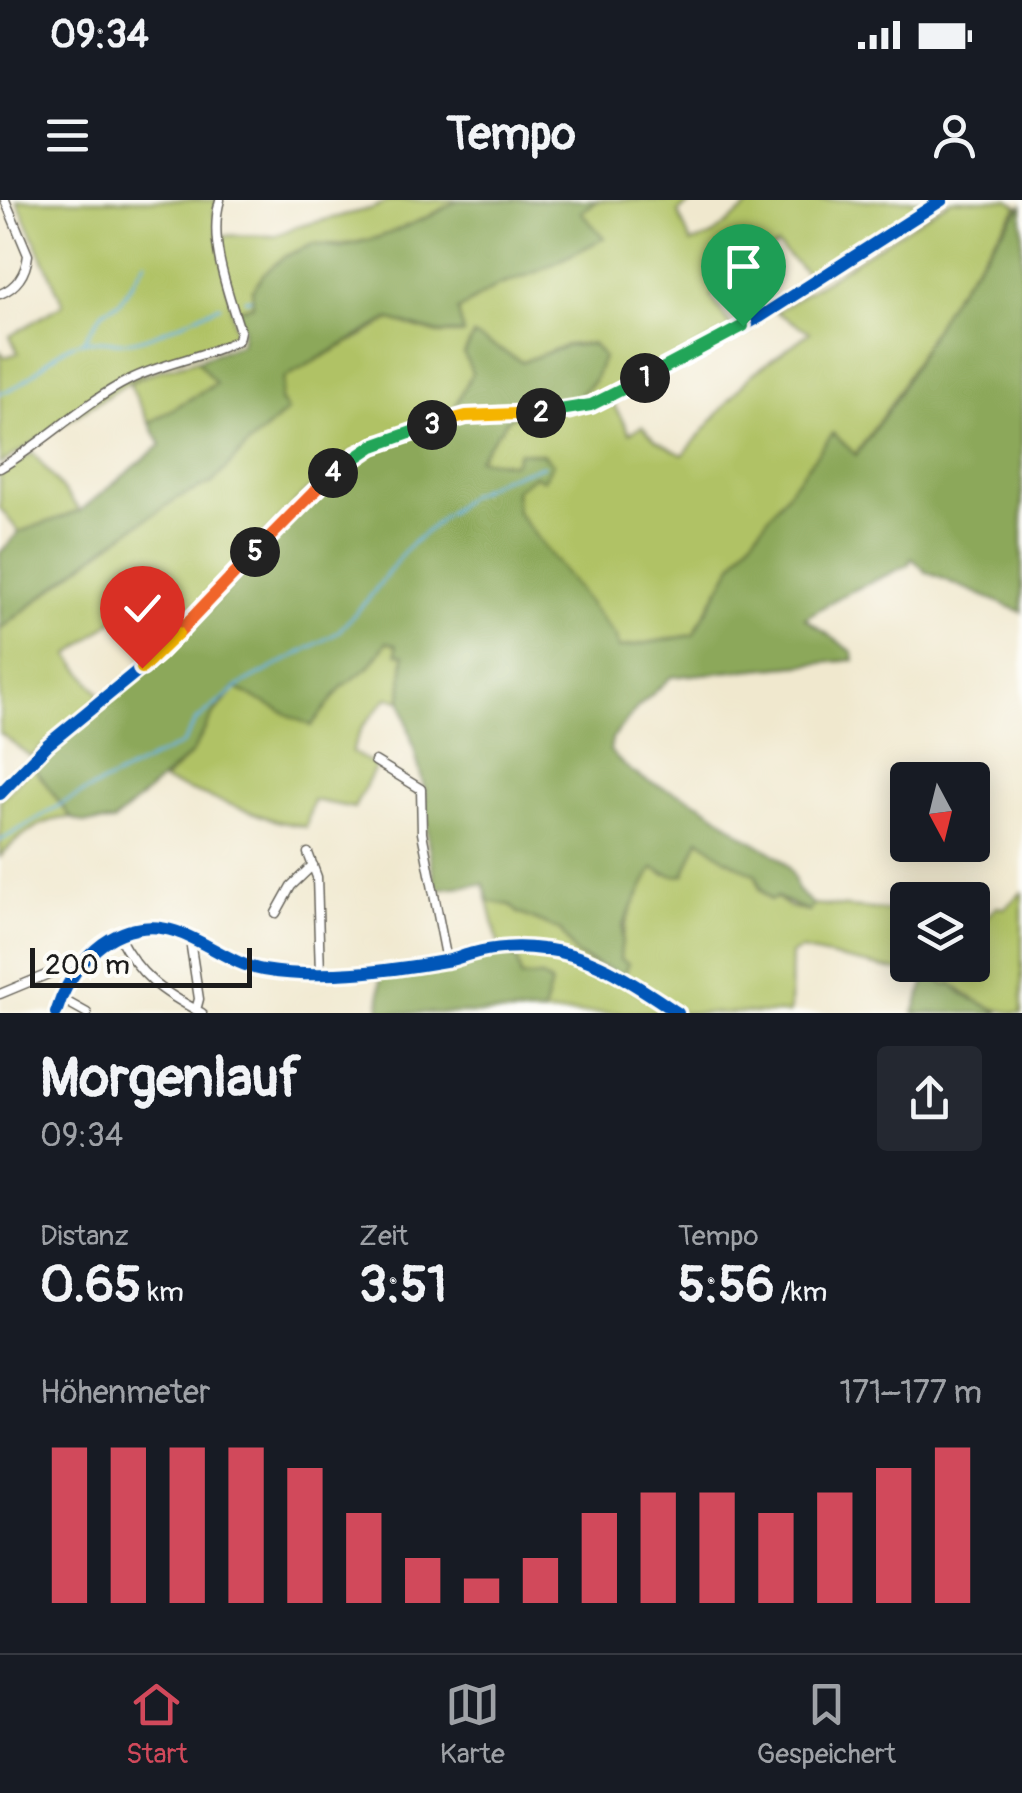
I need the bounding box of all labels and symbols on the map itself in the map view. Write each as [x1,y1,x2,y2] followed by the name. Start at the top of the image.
[701,224,786,327] pin
[620,353,670,403] pin: 1
[516,388,566,438] pin: 2
[407,400,457,450] pin: 3
[308,448,358,498] pin: 4
[230,527,280,577] pin: 5
[100,566,185,669] pin
[890,762,990,862] north arrow
[30,943,252,988] scale bar

